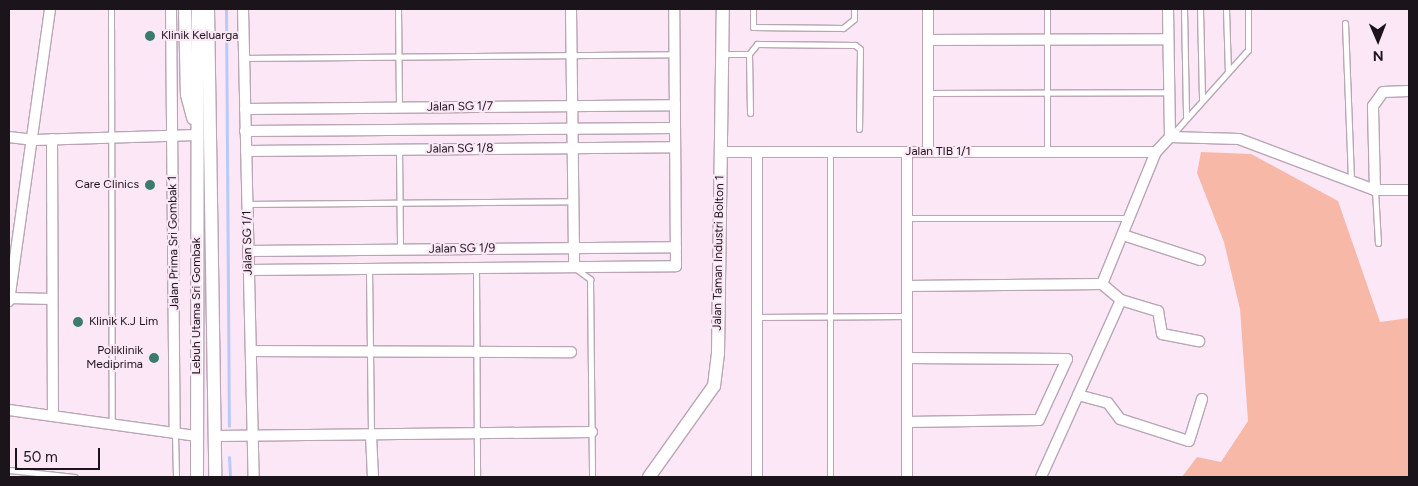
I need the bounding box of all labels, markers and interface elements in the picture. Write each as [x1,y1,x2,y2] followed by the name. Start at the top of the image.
[1353,15,1403,65] north arrow
[143,29,157,43] marker: Klinik Keluarga
[161,29,238,43] place label: Klinik Keluarga
[1373,47,1384,64] text: N
[427,99,493,115] street label: Jalan SG 1/7
[426,141,494,157] street label: Jalan SG 1/8
[905,145,971,159] street label: Jalan TIB 1/1
[710,175,728,331] street label: Jalan Taman Industri Bolton 1
[166,176,182,310] street label: Jalan Prima Sri Gombak 1
[75,178,139,192] place label: Care Clinics
[143,178,157,192] marker: Care Clinics
[240,211,256,275] street label: Jalan SG 1/1
[190,237,204,375] street label: Lebuh Utama Sri Gombak
[429,241,495,257] street label: Jalan SG 1/9
[71,315,85,329] marker: Klinik K.J Lim
[89,315,158,329] place label: Klinik K.J Lim
[86,344,143,372] place label: Poliklinik Mediprima
[147,351,161,365] marker: Poliklinik Mediprima
[18,438,102,470] scale bar
[23,448,58,466] text: 50 m

